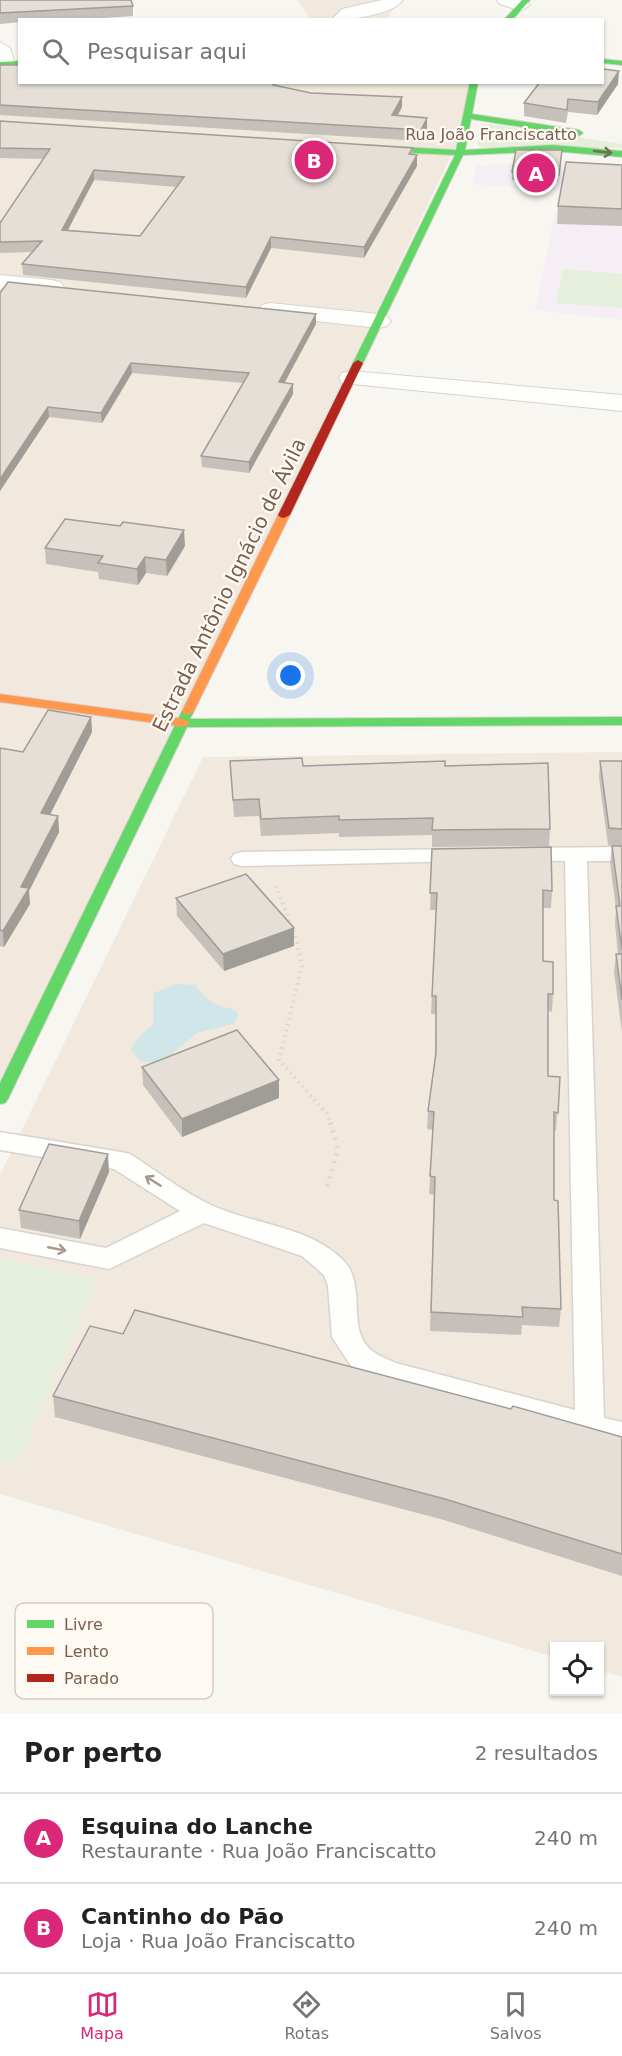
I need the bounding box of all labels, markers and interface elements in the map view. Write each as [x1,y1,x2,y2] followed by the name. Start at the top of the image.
[18,18,604,84] search box
[39,35,72,68] icon: search
[87,39,247,64] text: Pesquisar aqui
[405,125,577,144] street label: Rua João Franciscatto
[294,138,334,182] pin: B
[592,147,612,158] one-way arrow
[516,150,556,195] pin: A
[147,434,311,736] street label: Estrada Antônio Ignácio de Ávila
[276,661,305,690] your location
[145,1174,162,1186] one-way arrow
[47,1244,67,1255] one-way arrow
[15,1603,213,1699] legend
[64,1615,103,1634] text: Livre
[64,1642,109,1661] text: Lento
[550,1642,604,1696] map controls
[550,1642,604,1696] button: locate
[64,1669,119,1688] text: Parado
[24,1738,162,1768] text: Por perto
[475,1741,598,1765] text: 2 resultados
[81,1814,313,1839] text: Esquina do Lanche
[36,1826,51,1850] text: A
[534,1826,598,1850] text: 240 m
[81,1839,437,1863] text: Restaurante · Rua João Franciscatto
[81,1904,284,1929] text: Cantinho do Pão
[36,1916,51,1940] text: B
[534,1916,598,1940] text: 240 m
[81,1929,356,1953] text: Loja · Rua João Franciscatto
[80,1988,124,2043] tab: Mapa
[284,1988,329,2043] tab: Rotas
[490,1988,542,2043] tab: Salvos

